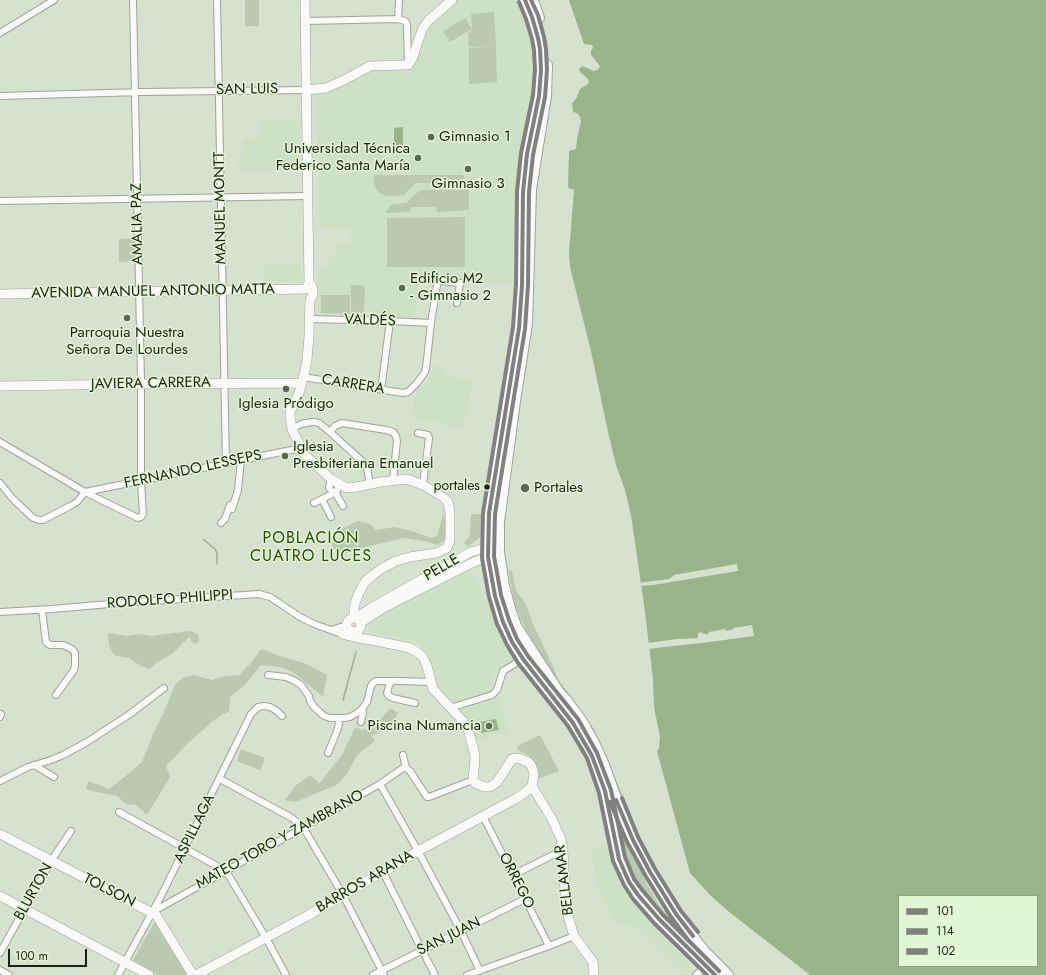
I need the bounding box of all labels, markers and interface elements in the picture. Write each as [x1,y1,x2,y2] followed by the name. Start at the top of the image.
[216,80,278,100] street label: SAN LUIS
[439,128,511,146] place label: Gimnasio 1
[426,132,436,142] marker: Gimnasio 1
[276,140,410,175] place label: Universidad Técnica Federico Santa María
[211,152,231,264] street label: MANUEL MONTT
[413,153,423,163] marker: Universidad Técnica Federico Santa María
[463,164,473,174] marker: Gimnasio 3
[431,175,505,193] place label: Gimnasio 3
[128,183,148,265] street label: AMALIA PAZ
[410,270,491,305] place label: Edificio M2 - Gimnasio 2
[31,281,275,303] street label: AVENIDA MANUEL ANTONIO MATTA
[397,283,407,293] marker: Edificio M2 - Gimnasio 2
[344,311,396,331] street label: VALDÉS
[122,313,132,323] marker: Parroquia Nuestra Señora De Lourdes
[66,324,188,359] place label: Parroquia Nuestra Señora De Lourdes
[320,371,386,399] street label: CARRERA
[91,374,211,394] street label: JAVIERA CARRERA
[281,384,291,394] marker: Iglesia Pródigo
[238,395,334,413] place label: Iglesia Pródigo
[293,438,433,473] place label: Iglesia Presbiteriana Emanuel
[123,447,263,493] street label: FERNANDO LESSEPS
[280,451,290,461] marker: Iglesia Presbiteriana Emanuel
[433,479,480,495] place label: portales
[534,479,583,497] place label: Portales
[482,482,492,492] marker: portales
[519,482,531,494] marker: Portales
[250,529,372,567] district label: POBLACIÓN CUATRO LUCES
[421,551,463,585] street label: PELLE
[106,587,234,613] street label: RODOLFO PHILIPPI
[368,717,481,735] place label: Piscina Numancia
[484,721,494,731] marker: Piscina Numancia
[193,786,367,894] street label: MATEO TORO Y ZAMBRANO
[171,792,219,866] street label: ASPILLAGA
[552,844,578,916] street label: BELLAMAR
[313,847,417,917] street label: BARROS ARANA
[494,850,538,912] street label: ORREGO
[11,860,57,924] street label: BLURTON
[80,870,138,912] street label: TOLSON
[898,895,1038,967] legend
[936,902,954,920] text: 101
[414,914,484,960] street label: SAN JUAN
[936,922,954,940] text: 114
[10,941,89,967] scale bar
[936,942,955,960] text: 102
[15,947,48,965] text: 100 m

